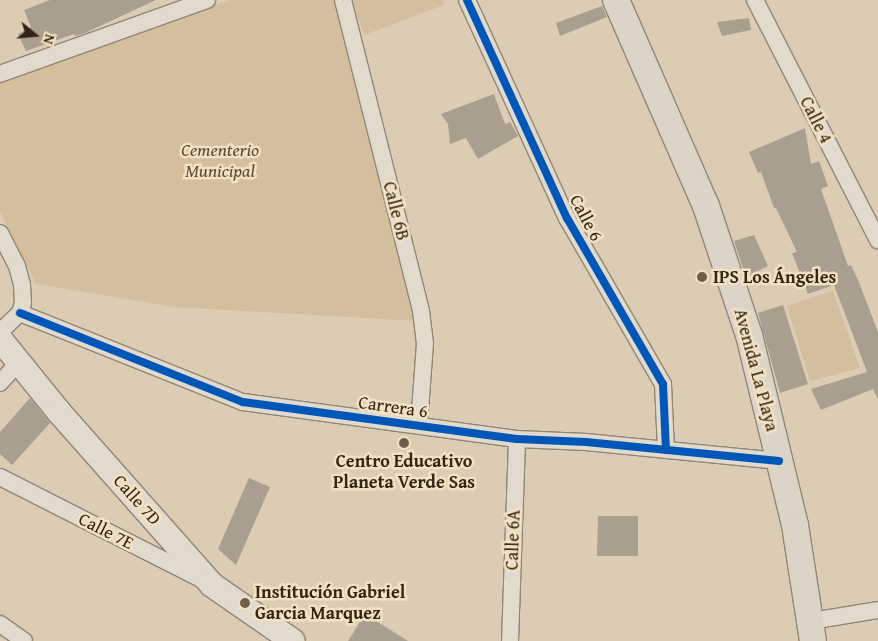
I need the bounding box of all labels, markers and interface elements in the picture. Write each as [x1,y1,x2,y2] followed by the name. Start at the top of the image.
[10,10,60,60] north arrow
[38,32,60,47] text: N
[795,93,837,147] street label: Calle 4
[181,140,259,182] park label: Cementerio Municipal
[378,179,414,243] street label: Calle 6B
[565,191,607,245] street label: Calle 6
[713,266,836,288] place label: IPS Los Ángeles
[695,270,709,284] marker: IPS Los Ángeles
[729,306,783,434] street label: Avenida La Playa
[357,391,429,423] street label: Carrera 6
[398,437,410,449] marker: Centro Educativo Planeta Verde Sas
[333,451,475,494] place label: Centro Educativo Planeta Verde Sas
[109,470,165,530] street label: Calle 7D
[75,508,137,554] street label: Calle 7E
[501,509,525,571] street label: Calle 6A
[255,582,405,624] place label: Institución Gabriel Garcia Marquez
[239,597,251,609] marker: Institución Gabriel Garcia Marquez

